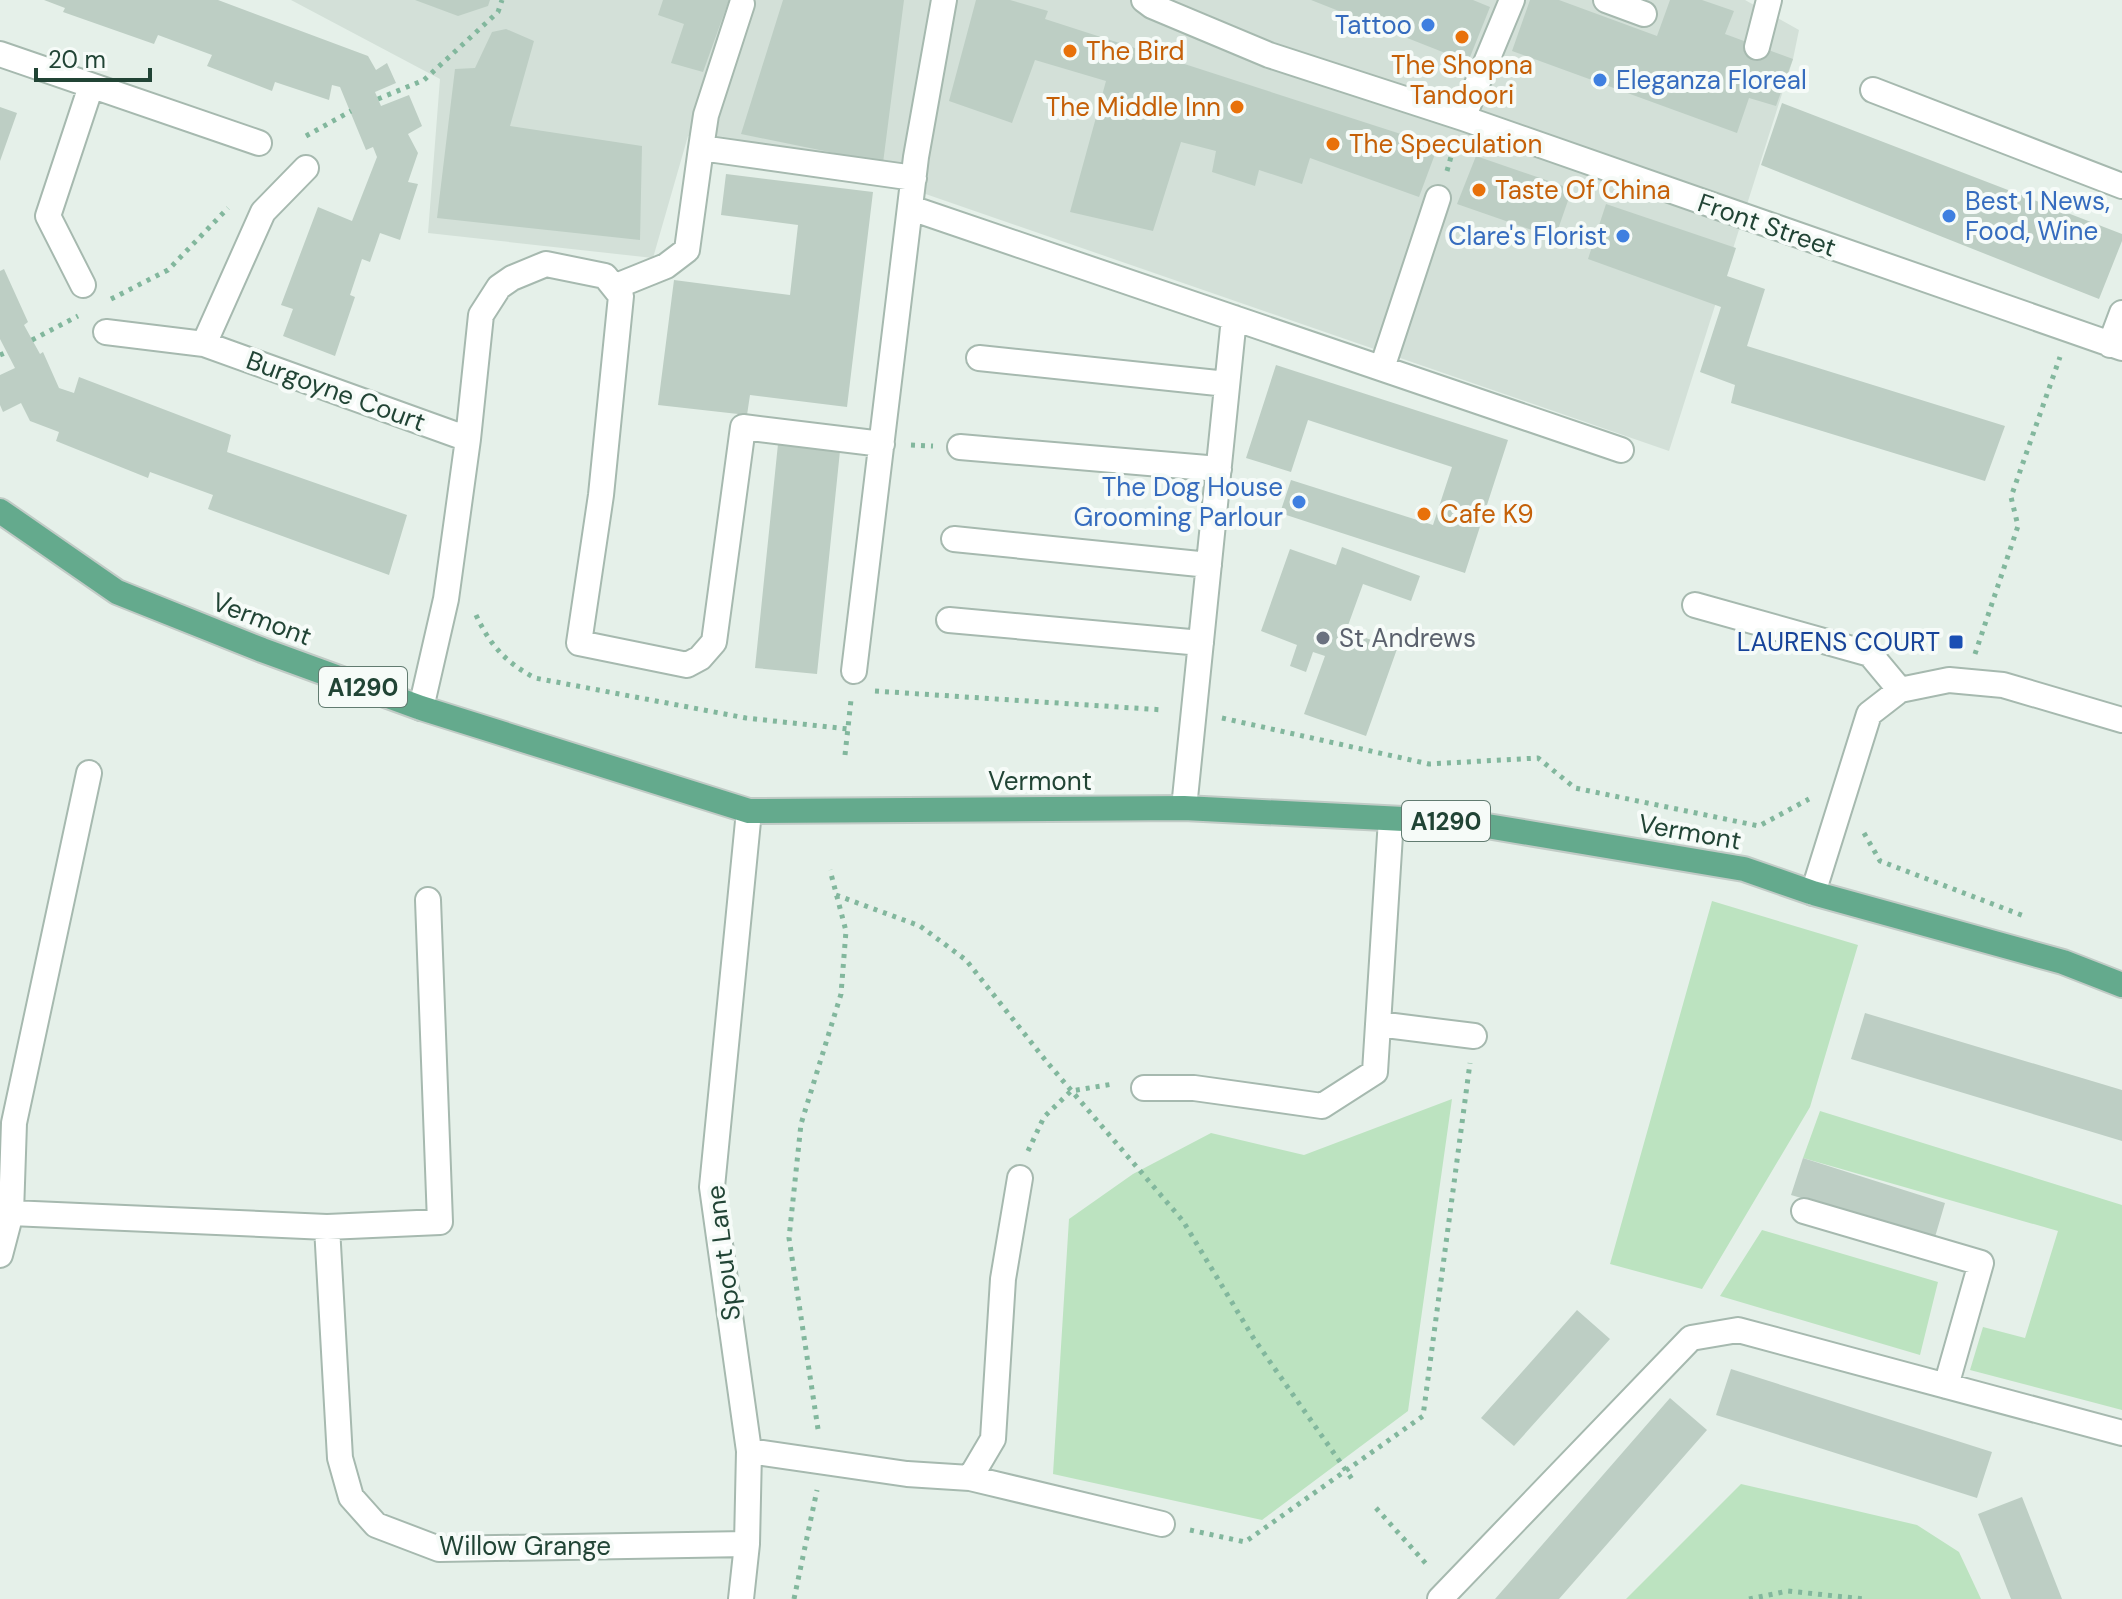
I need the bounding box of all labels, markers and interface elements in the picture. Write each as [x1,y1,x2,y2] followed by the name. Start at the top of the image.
[1335,8,1412,42] place label: Tattoo
[1419,16,1437,34] marker: Tattoo
[1453,28,1471,46] marker: The Shopna Tandoori
[36,32,150,82] scale bar
[1086,34,1185,68] place label: The Bird
[1061,42,1079,60] marker: The Bird
[48,44,106,75] text: 20 m
[1391,48,1533,112] place label: The Shopna Tandoori
[1616,63,1807,97] place label: Eleganza Floreal
[1591,71,1609,89] marker: Eleganza Floreal
[1046,90,1221,124] place label: The Middle Inn
[1228,98,1246,116] marker: The Middle Inn
[1349,127,1542,161] place label: The Speculation
[1324,135,1342,153] marker: The Speculation
[1495,173,1671,207] place label: Taste Of China
[1470,181,1488,199] marker: Taste Of China
[1965,184,2110,248] place label: Best 1 News, Food, Wine
[1693,185,1841,265] street label: Front Street
[1940,207,1958,225] marker: Best 1 News, Food, Wine
[1448,219,1607,253] place label: Clare's Florist
[1614,227,1632,245] marker: Clare's Florist
[242,343,430,439] street label: Burgoyne Court
[1074,470,1283,534] place label: The Dog House Grooming Parlour
[1290,493,1308,511] marker: The Dog House Grooming Parlour
[1440,497,1534,531] place label: Cafe K9
[1415,505,1433,523] marker: Cafe K9
[207,585,317,653] street label: Vermont
[1339,621,1476,655] place label: St Andrews
[1737,625,1940,659] place label: LAURENS COURT
[1314,629,1332,647] marker: St Andrews
[1947,633,1965,651] marker: LAURENS COURT
[319,667,407,707] road number: A1290
[988,764,1092,798] street label: Vermont
[1402,801,1490,841] road number: A1290
[1636,806,1744,858] street label: Vermont
[698,1183,748,1323] street label: Spout Lane
[439,1529,611,1563] street label: Willow Grange

